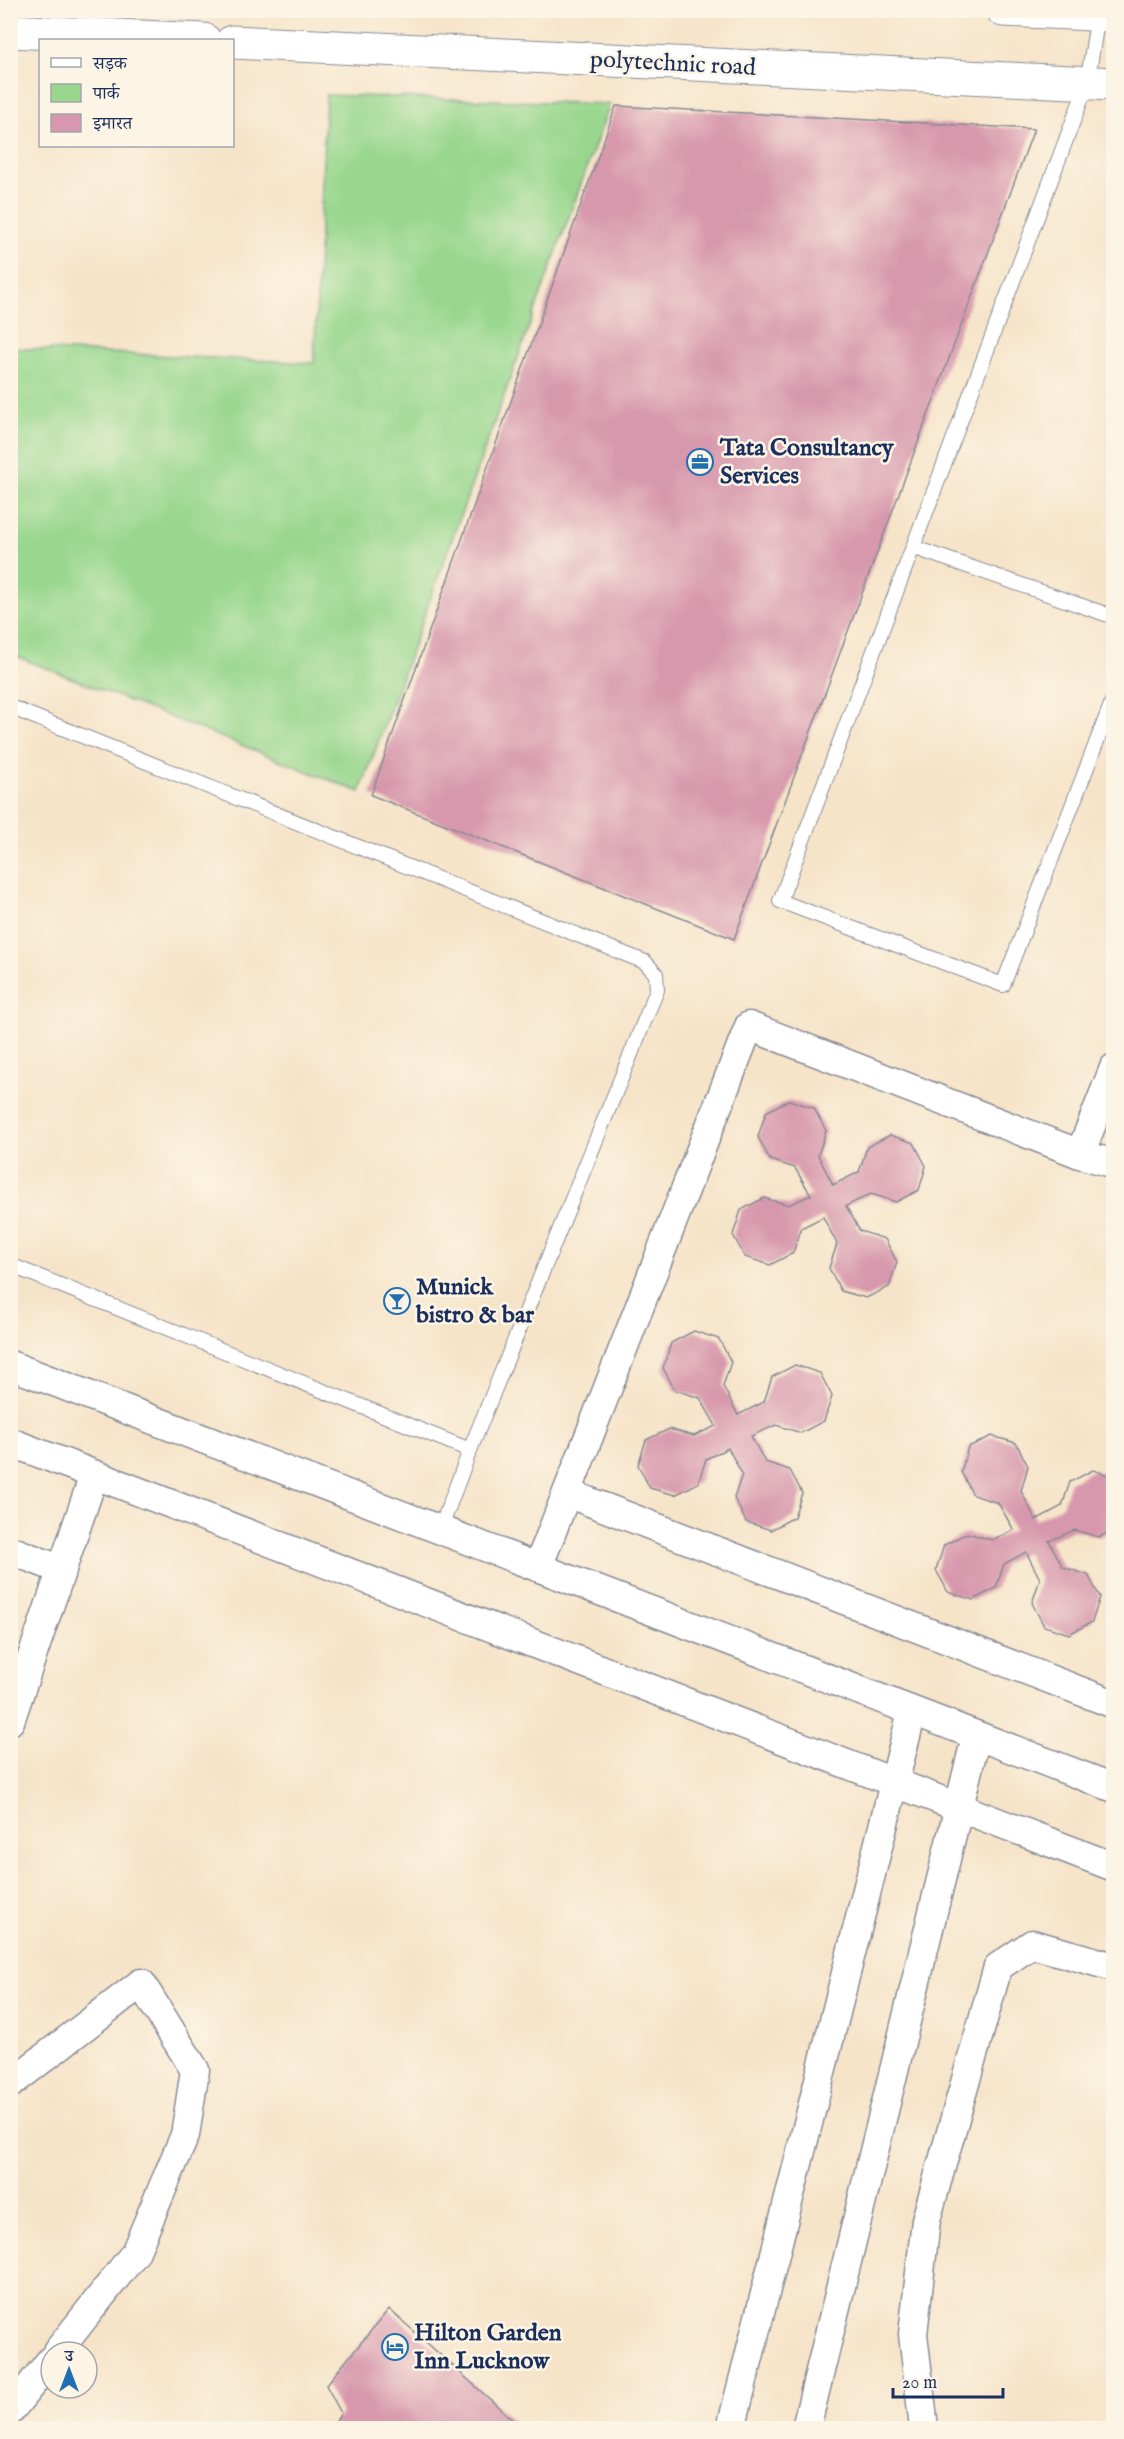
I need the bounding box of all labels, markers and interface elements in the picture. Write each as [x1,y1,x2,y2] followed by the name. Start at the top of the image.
[39,39,234,147] legend
[589,44,757,84] street label: polytechnic road
[92,53,128,76] text: सड़क
[92,83,121,106] text: पार्क
[92,113,133,136] text: इमारत
[719,433,895,492] place label: Tata Consultancy Services
[685,447,715,477] office icon: Tata Consultancy Services
[415,1272,534,1331] place label: Munick bistro & bar
[382,1286,412,1316] bar icon: Munick bistro & bar
[414,2318,562,2377] place label: Hilton Garden Inn Lucknow
[380,2332,410,2362] hotel icon: Hilton Garden Inn Lucknow
[39,2340,99,2400] north arrow
[64,2347,75,2367] text: उ
[893,2361,1002,2399] scale bar
[902,2372,937,2395] text: 20 m

